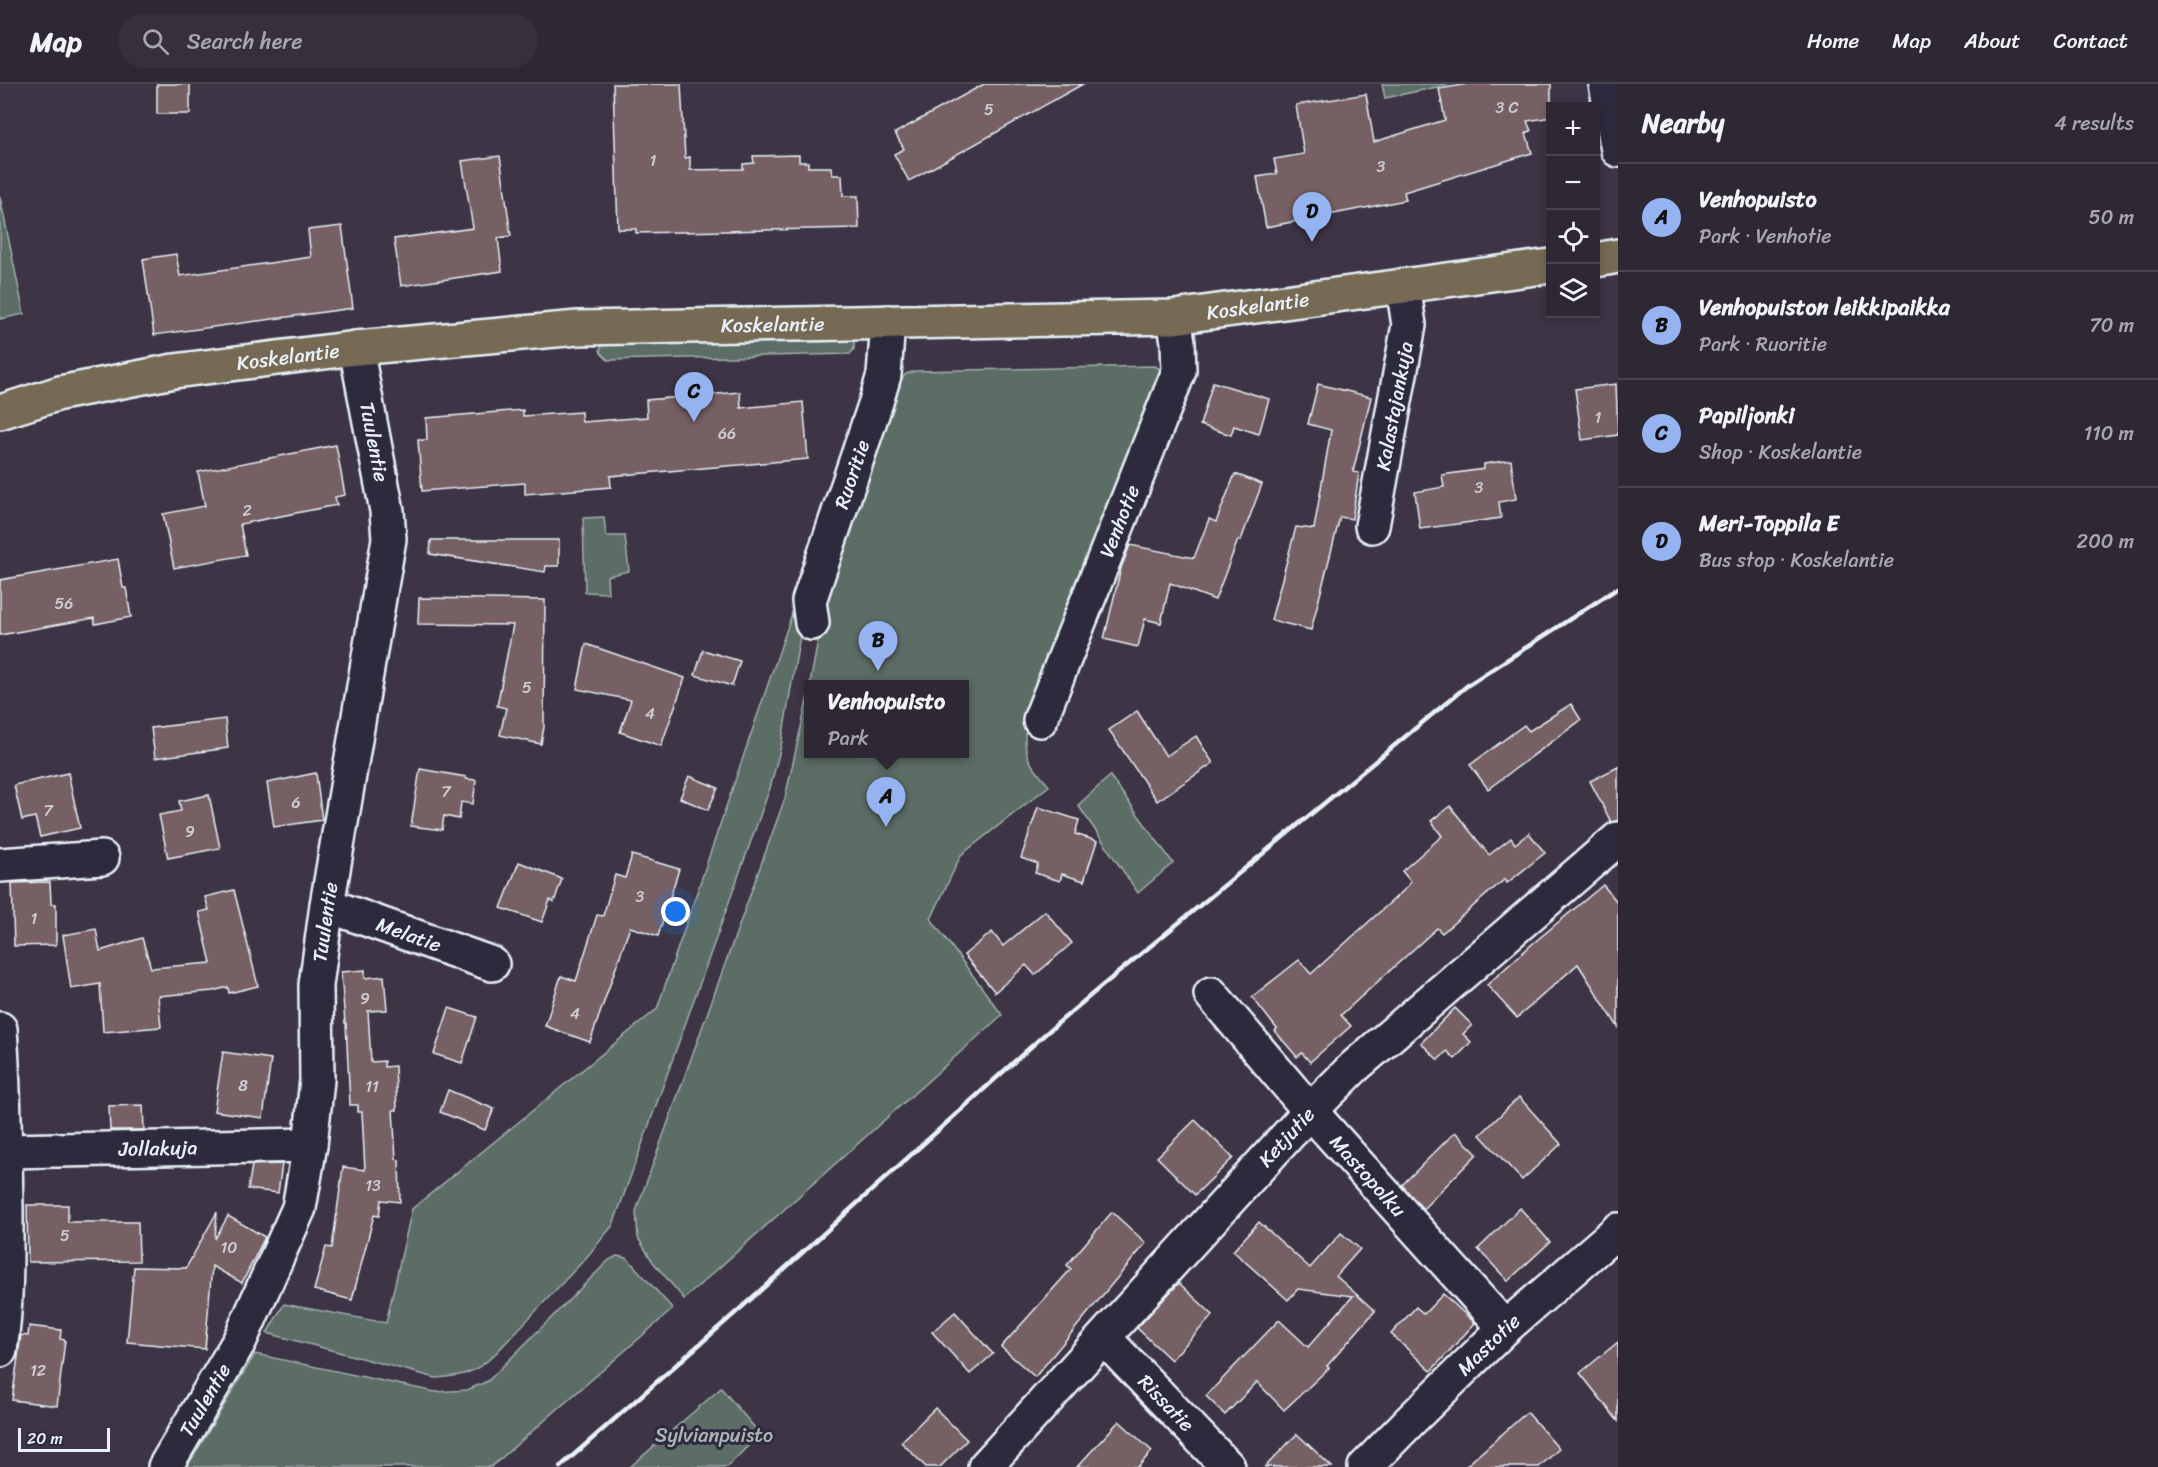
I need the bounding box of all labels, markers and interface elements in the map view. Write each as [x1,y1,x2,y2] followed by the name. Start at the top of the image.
[118,14,538,68] search box
[30,17,82,66] text: Map
[187,22,303,61] text: Search here
[1807,22,1859,60] text: Home
[1892,22,1931,60] text: Map
[1964,22,2021,60] text: About
[2054,22,2128,60] text: Contact
[139,25,172,58] icon: search
[1496,93,1518,122] house number: 3 C
[984,95,994,124] house number: 5
[1642,100,1724,146] text: Nearby
[1546,102,1600,318] map controls
[1546,102,1600,156] button: +
[2054,106,2134,141] text: 4 results
[650,146,657,175] house number: 1
[1377,152,1386,181] house number: 3
[1546,156,1600,210] button: −
[1699,180,1817,219] text: Venhopuisto
[1292,192,1332,242] pin: D
[1655,200,1668,235] text: A
[2089,200,2134,235] text: 50 m
[1546,210,1600,264] button: locate
[1699,219,1832,254] text: Park · Venhotie
[1546,264,1600,318] button: layers
[1204,281,1311,330] street label: Koskelantie
[1699,288,1950,327] text: Venhopuiston leikkipaikka
[720,306,825,343] street label: Koskelantie
[1655,308,1668,343] text: B
[2089,308,2134,343] text: 70 m
[1699,327,1827,362] text: Park · Ruoritie
[234,333,342,380] street label: Koskelantie
[1365,339,1423,473] street label: Kalastajankuja
[674,372,714,422] pin: C
[1699,396,1794,435] text: Papiljonki
[349,399,399,485] street label: Tuulentie
[1595,403,1602,432] house number: 1
[1655,416,1668,451] text: C
[2084,416,2134,451] text: 110 m
[718,419,736,448] house number: 66
[824,435,880,514] street label: Ruoritie
[1699,435,1862,470] text: Shop · Koskelantie
[1475,473,1484,502] house number: 3
[1089,479,1149,563] street label: Venhotie
[242,496,252,525] house number: 2
[1699,504,1839,543] text: Meri-Toppila E
[1656,524,1667,559] text: D
[2077,524,2134,559] text: 200 m
[1699,543,1894,578] text: Bus stop · Koskelantie
[55,589,73,618] house number: 56
[858,622,898,671] pin: B
[522,673,532,702] house number: 5
[804,680,969,758] popup
[828,682,945,721] text: Venhopuisto
[645,699,655,728] house number: 4
[828,721,869,756] text: Park
[441,777,451,806] house number: 7
[866,778,906,827] pin: A
[291,788,301,817] house number: 6
[43,796,53,825] house number: 7
[185,817,195,846] house number: 9
[302,879,348,964] street label: Tuulentie
[636,882,645,911] house number: 3
[661,897,690,926] your location
[31,904,38,933] house number: 1
[372,907,446,962] street label: Melatie
[360,984,370,1013] house number: 9
[570,999,580,1028] house number: 4
[238,1071,248,1100] house number: 8
[365,1072,379,1101] house number: 11
[1249,1098,1324,1175] street label: Ketjutie
[1321,1126,1415,1225] street label: Mastopolku
[117,1130,198,1166] street label: Jollakuja
[365,1171,381,1200] house number: 13
[60,1221,70,1250] house number: 5
[221,1233,237,1262] house number: 10
[1448,1304,1528,1384] street label: Mastotie
[30,1356,46,1385] house number: 12
[169,1356,240,1444] street label: Tuulentie
[1129,1366,1203,1440] street label: Rissatie
[655,1418,773,1453] park label: Sylvianpuisto
[27,1424,63,1453] text: 20 m
[18,1425,110,1452] scale bar

